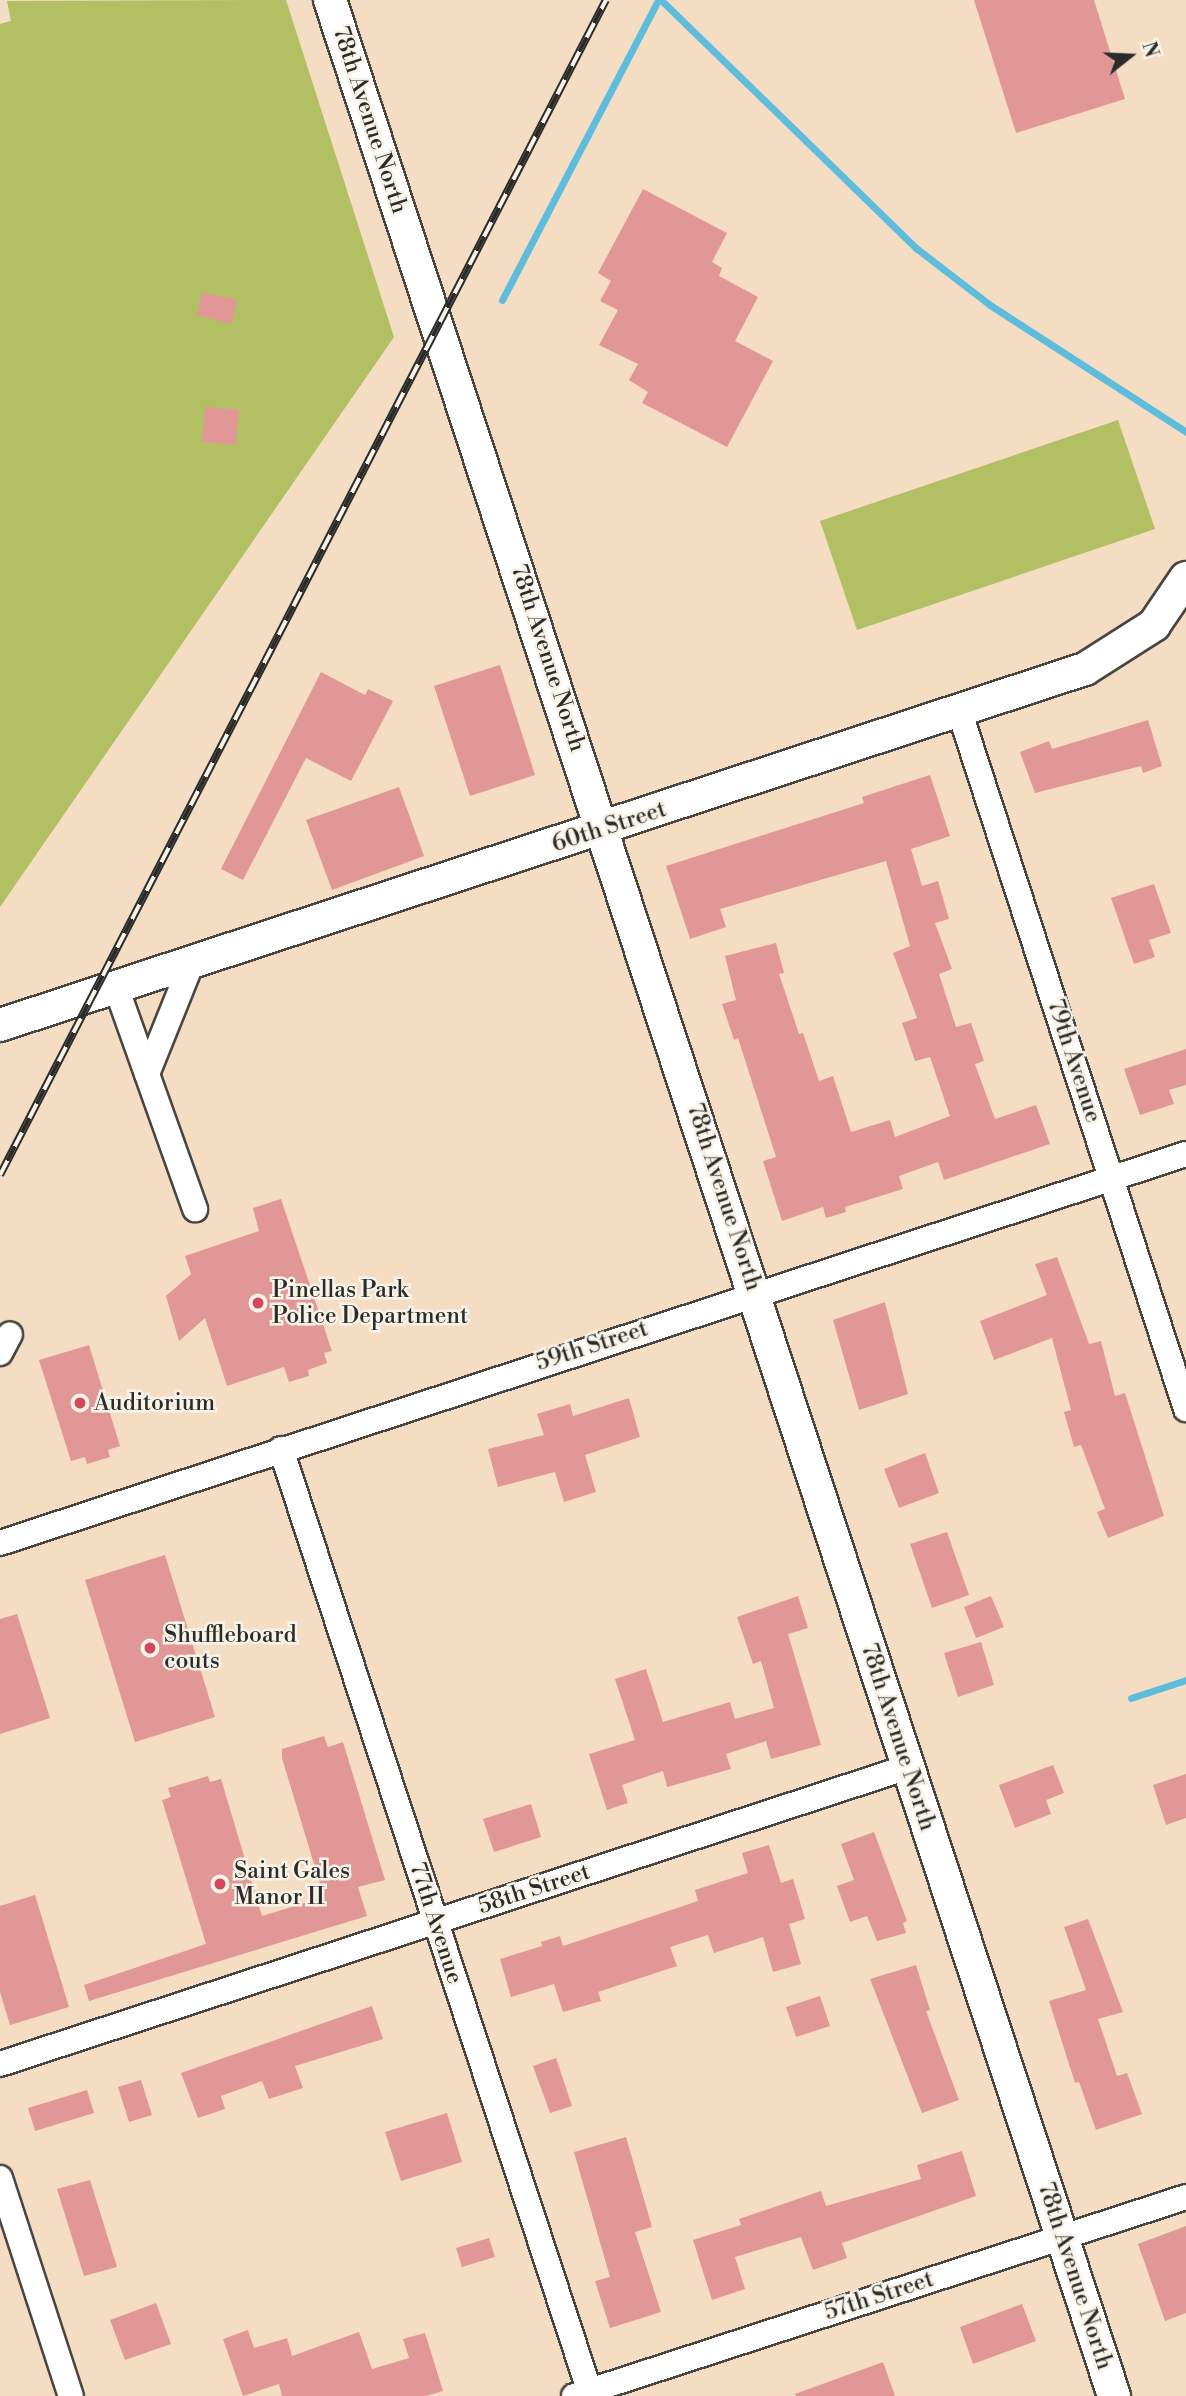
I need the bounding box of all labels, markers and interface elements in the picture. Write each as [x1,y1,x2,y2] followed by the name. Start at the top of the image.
[1095,21,1165,91] north arrow
[327,23,413,217] street label: 78th Avenue North
[1136,39,1164,60] text: N
[505,561,591,755] street label: 78th Avenue North
[548,796,670,858] street label: 60th Street
[1041,996,1107,1126] street label: 79th Avenue
[681,1100,767,1294] street label: 78th Avenue North
[272,1276,468,1330] place label: Pinellas Park Police Department
[250,1295,266,1311] marker: Pinellas Park Police Department
[533,1315,651,1377] street label: 59th Street
[94,1389,215,1417] place label: Auditorium
[72,1395,88,1411] marker: Auditorium
[164,1621,296,1675] place label: Shuffleboard couts
[142,1640,158,1656] marker: Shuffleboard couts
[855,1640,941,1834] street label: 78th Avenue North
[234,1857,350,1911] place label: Saint Gales Manor II
[475,1858,593,1920] street label: 58th Street
[403,1859,469,1987] street label: 77th Avenue
[212,1876,228,1892] marker: Saint Gales Manor II
[1032,2179,1118,2373] street label: 78th Avenue North
[821,2265,937,2327] street label: 57th Street

